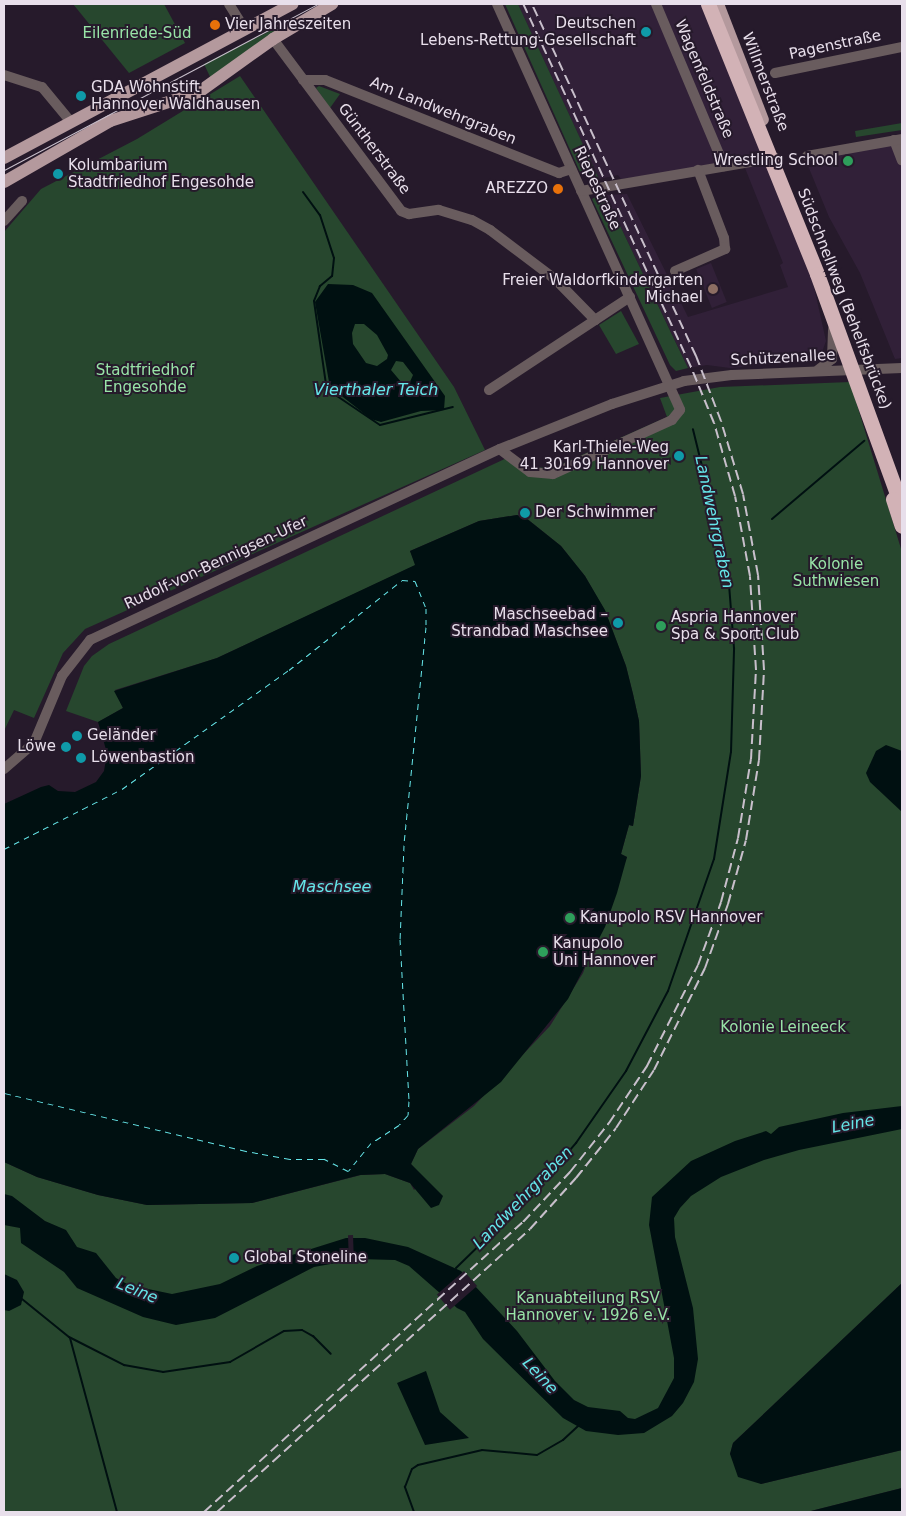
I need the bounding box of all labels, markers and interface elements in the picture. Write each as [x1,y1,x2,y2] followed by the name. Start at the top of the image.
[420,14,636,49] place label: Deutschen Lebens-Rettung-Gesellschaft
[225,16,351,34] place label: Vier Jahreszeiten
[671,17,737,141] street label: Wagenfeldstraße
[209,19,221,31] marker: Vier Jahreszeiten
[83,25,191,43] park label: Eilenriede-Süd
[640,26,652,38] marker: Deutschen Lebens-Rettung-Gesellschaft
[787,26,883,64] street label: Pagenstraße
[738,30,792,134] street label: Willmerstraße
[367,73,519,149] street label: Am Landwehrgraben
[91,78,260,113] place label: GDA Wohnstift Hannover Waldhausen
[75,90,87,102] marker: GDA Wohnstift Hannover Waldhausen
[334,100,414,198] street label: Güntherstraße
[570,143,624,233] street label: Riepestraße
[713,152,838,170] place label: Wrestling School
[842,155,854,167] marker: Wrestling School
[68,156,254,191] place label: Kolumbarium Stadtfriedhof Engesohde
[52,168,64,180] marker: Kolumbarium Stadtfriedhof Engesohde
[485,180,548,198] place label: AREZZO
[552,183,564,195] marker: AREZZO
[793,186,895,412] street label: Südschnellweg (Behelfsbrücke)
[502,271,703,306] place label: Freier Waldorfkindergarten Michael
[707,283,719,295] marker: Freier Waldorfkindergarten Michael
[730,346,836,370] street label: Schützenallee
[96,361,194,396] park label: Stadtfriedhof Engesohde
[313,380,439,400] water label: Vierthaler Teich
[520,438,669,473] place label: Karl-Thiele-Weg 41 30169 Hannover
[673,450,685,462] marker: Karl-Thiele-Weg 41 30169 Hannover
[691,454,737,590] water label: Landwehrgraben
[535,504,655,522] place label: Der Schwimmer
[519,507,531,519] marker: Der Schwimmer
[122,513,310,613] street label: Rudolf-von-Bennigsen-Ufer
[793,555,879,590] park label: Kolonie Suthwiesen
[451,605,608,640] place label: Maschseebad – Strandbad Maschsee
[671,608,799,643] place label: Aspria Hannover Spa & Sport Club
[612,617,624,629] marker: Maschseebad – Strandbad Maschsee
[655,620,667,632] marker: Aspria Hannover Spa & Sport Club
[87,727,156,745] place label: Geländer
[71,730,83,742] marker: Geländer
[17,738,56,756] place label: Löwe
[60,741,72,753] marker: Löwe
[91,749,195,767] place label: Löwenbastion
[75,752,87,764] marker: Löwenbastion
[293,877,371,897] water label: Maschsee
[580,909,762,927] place label: Kanupolo RSV Hannover
[564,912,576,924] marker: Kanupolo RSV Hannover
[553,934,655,969] place label: Kanupolo Uni Hannover
[537,946,549,958] marker: Kanupolo Uni Hannover
[720,1019,846,1037] park label: Kolonie Leineeck
[830,1110,876,1138] water label: Leine
[469,1143,577,1253] water label: Landwehrgraben
[244,1249,367,1267] place label: Global Stoneline
[228,1252,240,1264] marker: Global Stoneline
[113,1274,161,1308] water label: Leine
[506,1289,670,1324] park label: Kanuabteilung RSV Hannover v. 1926 e.V.
[518,1354,562,1398] water label: Leine

